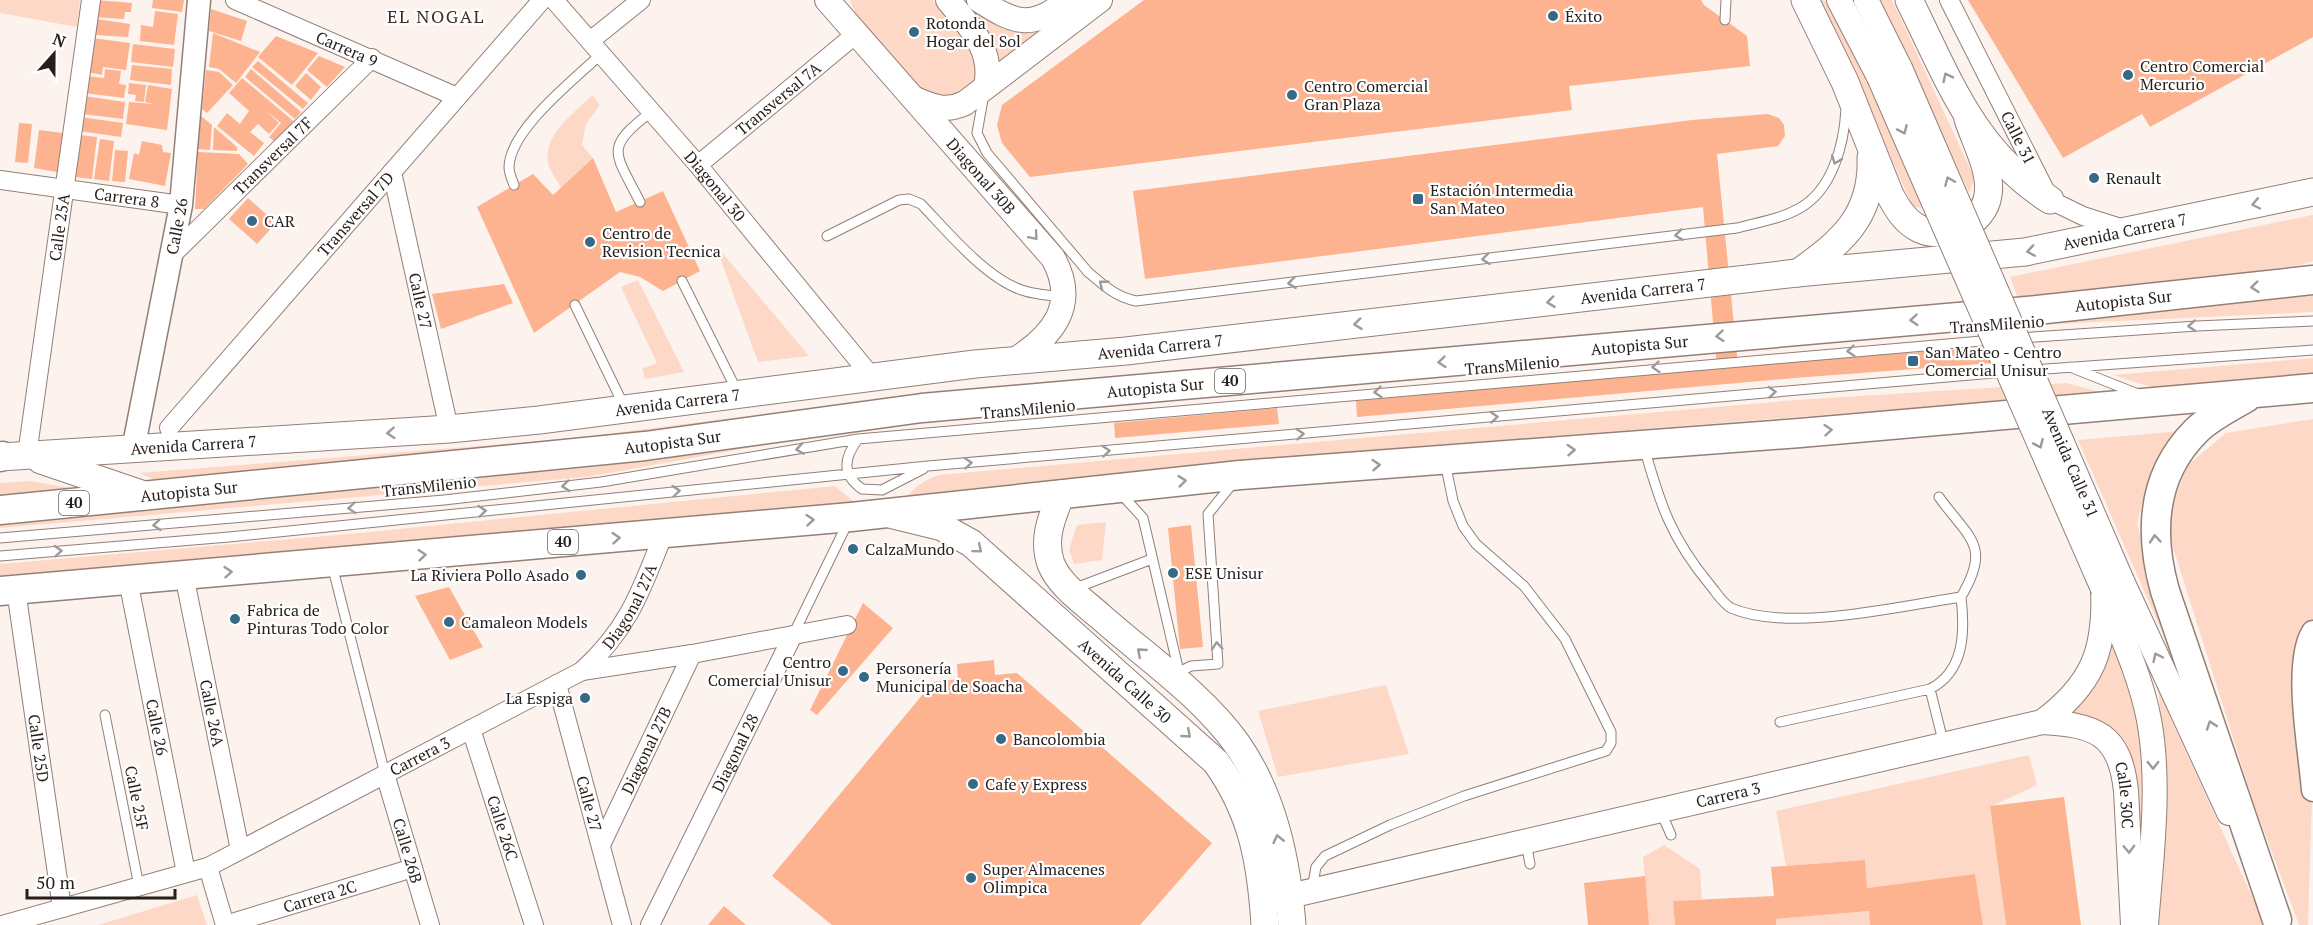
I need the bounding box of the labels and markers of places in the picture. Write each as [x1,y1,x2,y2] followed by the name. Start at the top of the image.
[1565,5,1602,27] place label: Éxito
[1546,9,1560,23] marker: Éxito
[926,12,1021,52] place label: Rotonda Hogar del Sol
[907,25,921,39] marker: Rotonda Hogar del Sol
[2140,55,2264,95] place label: Centro Comercial Mercurio
[2121,68,2135,82] marker: Centro Comercial Mercurio
[1304,75,1428,115] place label: Centro Comercial Gran Plaza
[1285,88,1299,102] marker: Centro Comercial Gran Plaza
[2106,167,2162,189] place label: Renault
[2087,171,2101,185] marker: Renault
[1430,179,1574,219] place label: Estación Intermedia San Mateo
[1411,192,1425,206] marker: Estación Intermedia San Mateo
[264,210,296,232] place label: CAR
[245,214,259,228] marker: CAR
[602,222,721,262] place label: Centro de Revision Tecnica
[583,235,597,249] marker: Centro de Revision Tecnica
[1925,341,2062,381] place label: San Mateo - Centro Comercial Unisur
[1906,354,1920,368] marker: San Mateo - Centro Comercial Unisur
[865,538,955,560] place label: CalzaMundo
[846,542,860,556] marker: CalzaMundo
[1185,562,1264,584] place label: ESE Unisur
[411,564,569,586] place label: La Riviera Pollo Asado
[1166,566,1180,580] marker: ESE Unisur
[574,568,588,582] marker: La Riviera Pollo Asado
[247,599,390,639] place label: Fabrica de Pinturas Todo Color
[461,611,588,633] place label: Camaleon Models
[228,612,242,626] marker: Fabrica de Pinturas Todo Color
[442,615,456,629] marker: Camaleon Models
[708,651,832,691] place label: Centro Comercial Unisur
[876,657,1023,697] place label: Personería Municipal de Soacha
[836,664,850,678] marker: Centro Comercial Unisur
[857,670,871,684] marker: Personería Municipal de Soacha
[506,687,573,709] place label: La Espiga
[578,691,592,705] marker: La Espiga
[1013,728,1106,750] place label: Bancolombia
[994,732,1008,746] marker: Bancolombia
[985,773,1087,795] place label: Cafe y Express
[966,777,980,791] marker: Cafe y Express
[983,858,1105,898] place label: Super Almacenes Olimpica
[964,871,978,885] marker: Super Almacenes Olimpica

